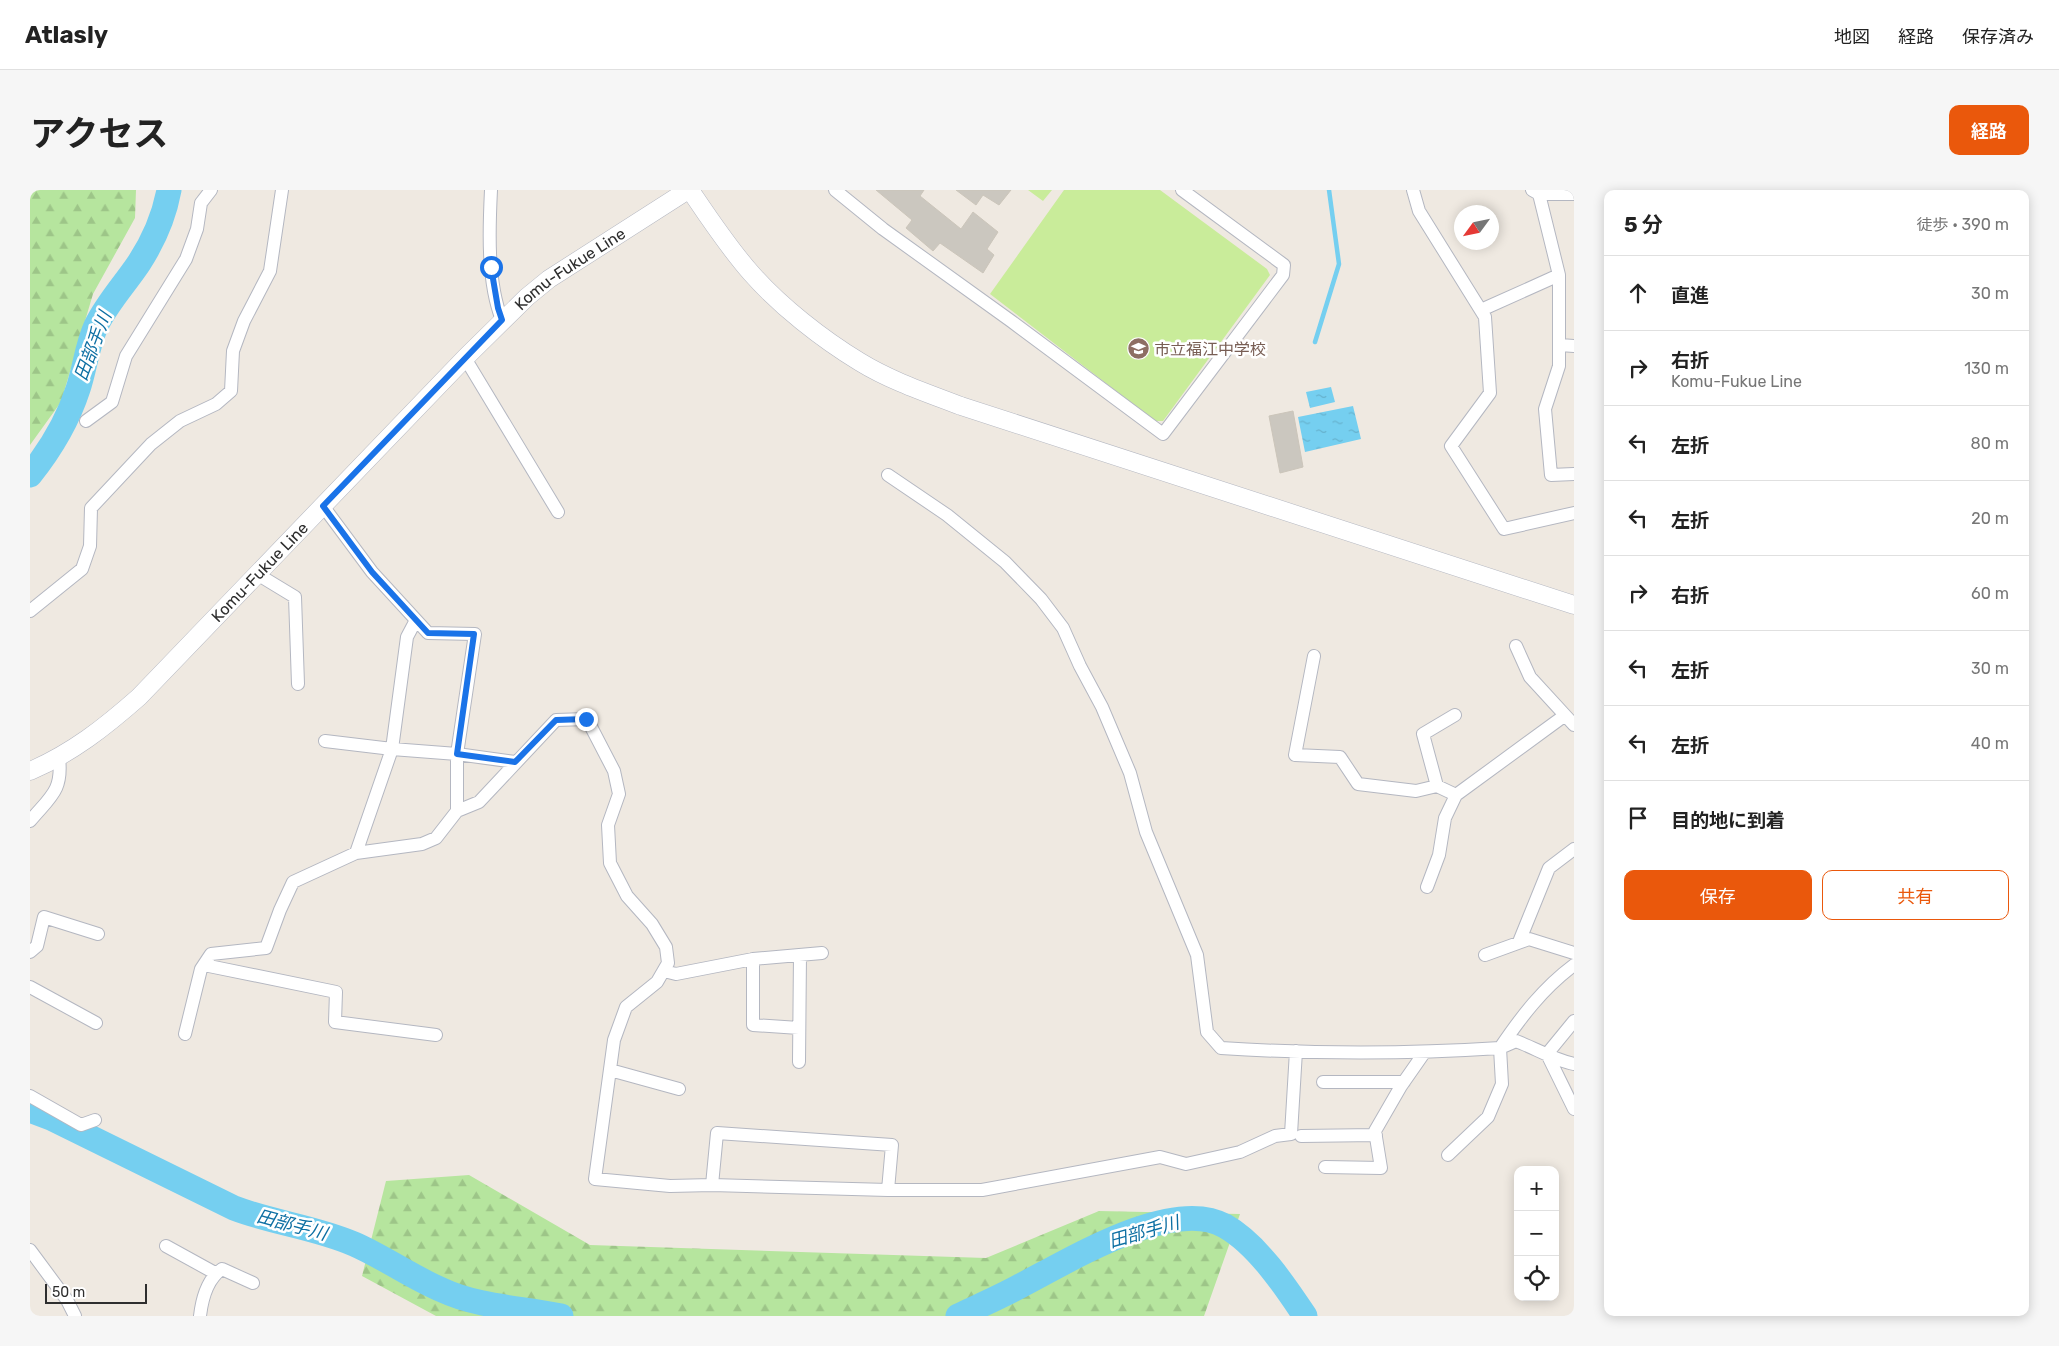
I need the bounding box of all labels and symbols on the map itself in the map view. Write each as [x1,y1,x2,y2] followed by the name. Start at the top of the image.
[1454,205,1499,250] north arrow
[510,223,629,314] street label: Komu-Fukue Line
[480,256,503,279] route start
[70,307,117,384] water label: 田部手川
[1126,337,1150,361] school or university icon: 市立福江中学校
[1154,340,1266,359] place label: 市立福江中学校
[207,518,312,626] street label: Komu-Fukue Line
[575,708,598,731] route end
[254,1205,332,1245] water label: 田部手川
[1106,1211,1184,1252] water label: 田部手川
[45,1281,148,1304] scale bar

